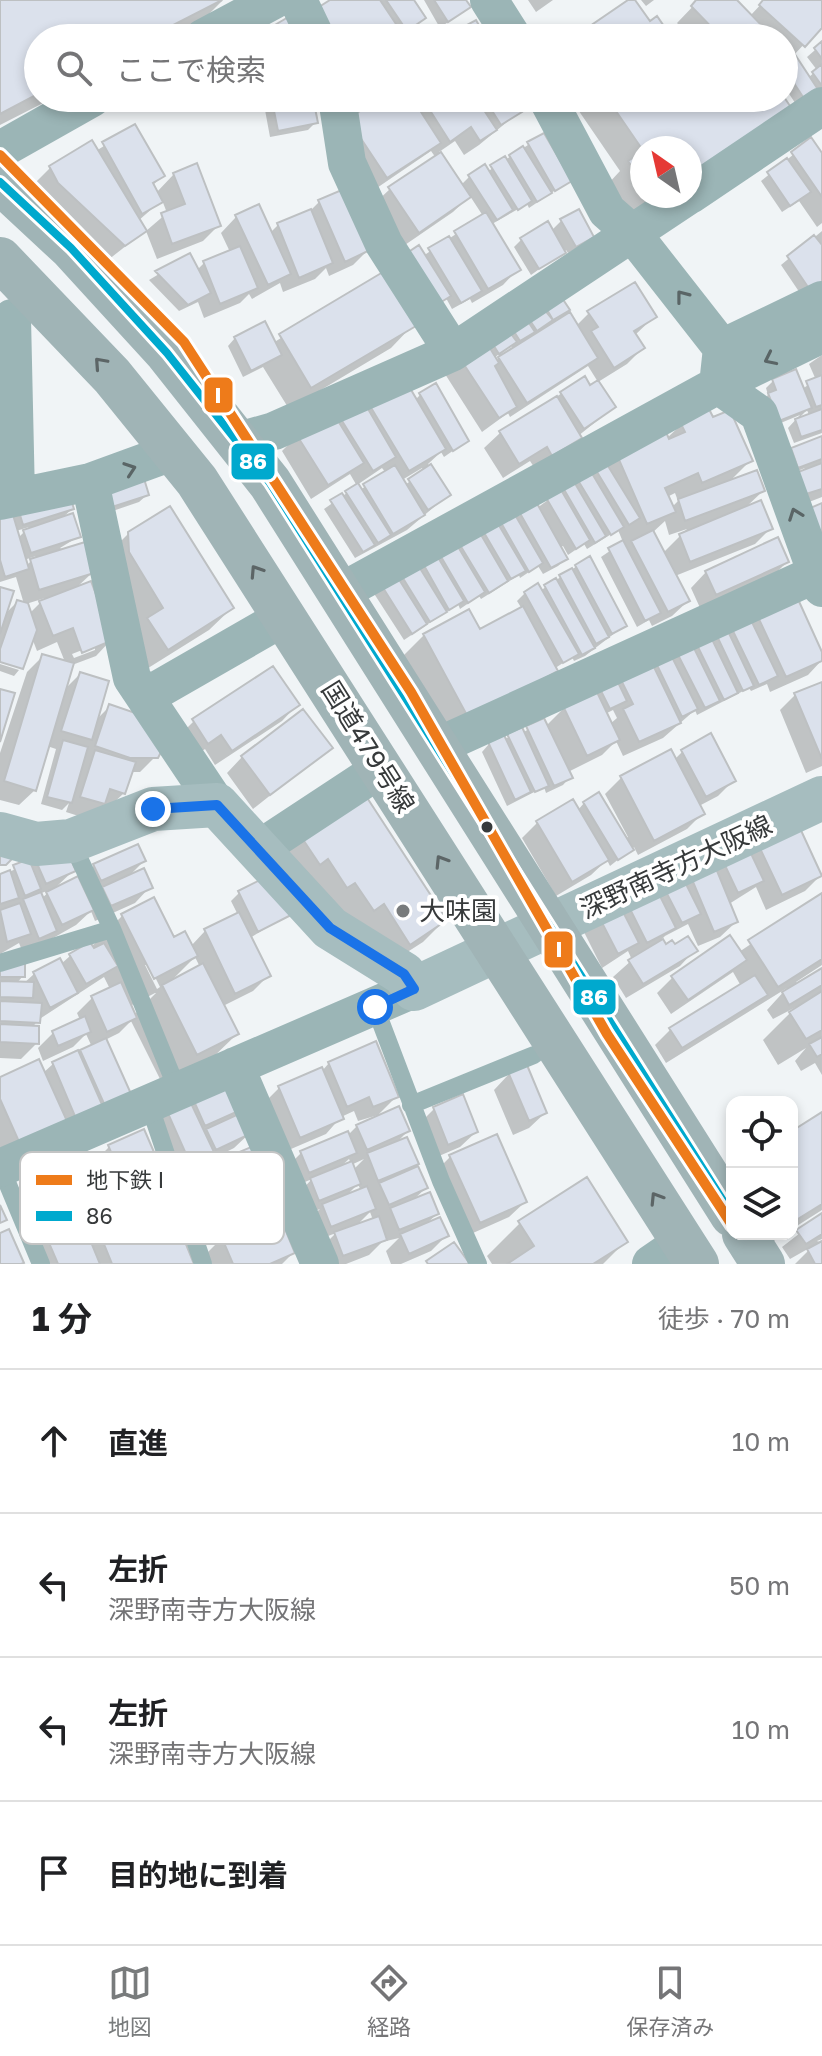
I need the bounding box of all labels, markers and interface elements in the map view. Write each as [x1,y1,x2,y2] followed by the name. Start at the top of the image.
[24,24,798,112] search box
[52,46,96,90] icon: search
[116,52,266,88] text: ここで検索
[630,136,702,208] north arrow
[677,291,692,305] one-way arrow
[763,350,778,365] one-way arrow
[96,357,110,372] one-way arrow
[203,376,234,414] line badge: I
[214,381,222,408] text: I
[230,442,276,481] line badge: 86
[239,447,267,474] text: 86
[122,462,136,478] one-way arrow
[789,508,805,522] one-way arrow
[251,565,266,579] one-way arrow
[316,675,421,818] street label: 国道479号線
[135,791,171,827] route end
[575,809,777,925] street label: 深野南寺方大阪線
[479,819,495,835] unlabelled marker
[435,855,450,870] one-way arrow
[419,895,497,926] place label: 大味園
[394,902,412,920] marker: 大味園
[543,930,574,969] line badge: I
[555,935,563,962] text: I
[572,978,617,1016] line badge: 86
[580,983,608,1010] text: 86
[357,989,393,1025] route start
[726,1096,798,1240] map controls
[726,1096,798,1168] button: locate
[20,1152,284,1244] legend
[86,1166,164,1193] text: 地下鉄 I
[726,1168,798,1240] button: layers
[650,1192,665,1207] one-way arrow
[86,1202,113,1229] text: 86
[32,1298,92,1338] text: 1 分
[658,1303,790,1334] text: 徒歩 · 70 m
[32,1419,76,1463] icon: ahead
[108,1425,168,1461] text: 直進
[732,1426,790,1457] text: 10 m
[108,1551,168,1587] text: 左折
[32,1563,76,1607] icon: left
[729,1570,790,1601] text: 50 m
[108,1594,316,1625] text: 深野南寺方大阪線
[108,1695,168,1731] text: 左折
[32,1707,76,1751] icon: left
[732,1714,790,1745] text: 10 m
[108,1738,316,1769] text: 深野南寺方大阪線
[32,1851,76,1895] icon: arrive
[108,1857,288,1893] text: 目的地に到着
[108,1961,152,2041] tab: 地図
[367,1961,411,2041] tab: 経路
[626,1961,714,2041] tab: 保存済み

